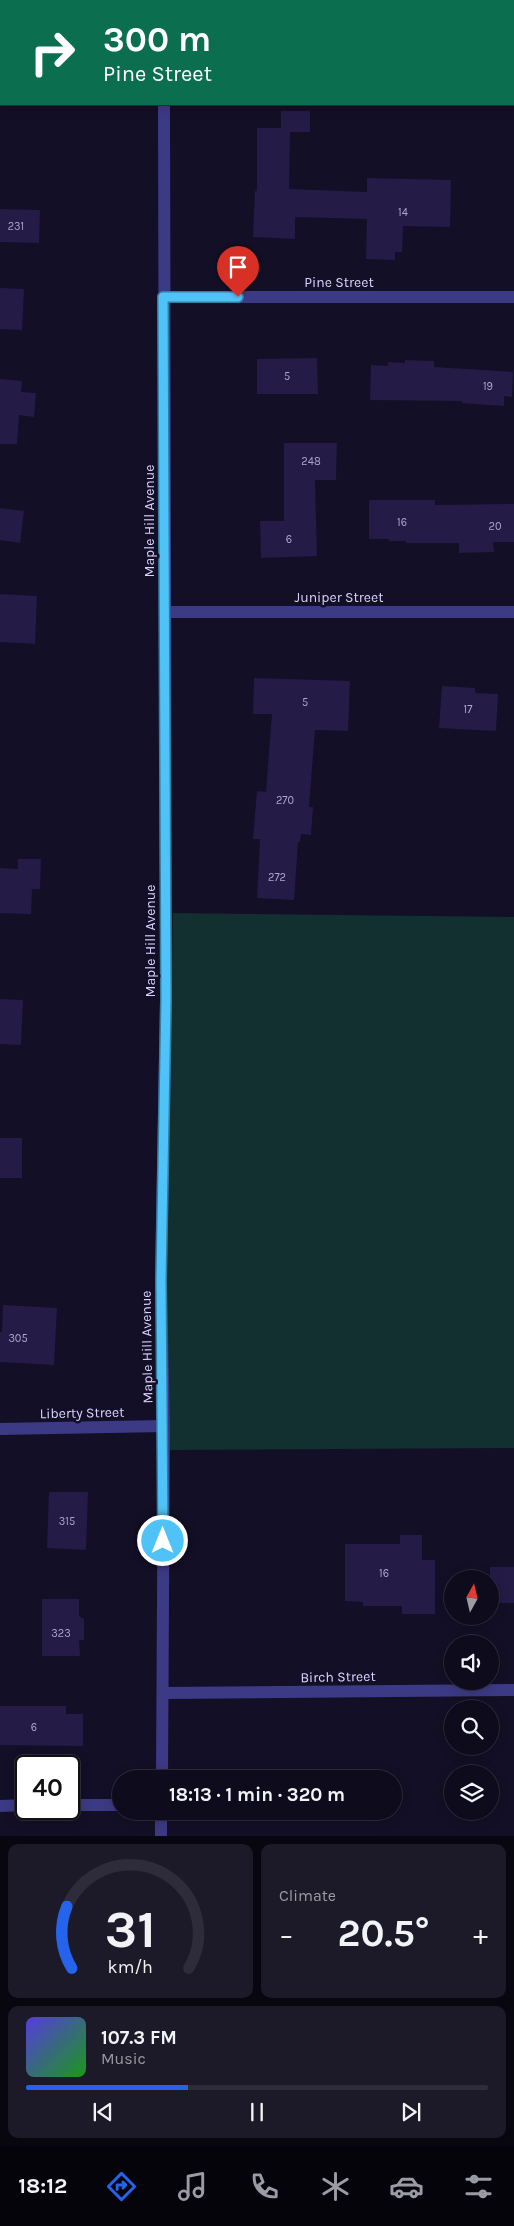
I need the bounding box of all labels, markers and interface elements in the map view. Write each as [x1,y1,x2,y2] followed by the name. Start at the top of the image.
[103,19,211,60] text: 300 m
[20,20,85,85] icon: right
[103,61,212,87] text: Pine Street
[398,206,408,219] house number: 14
[8,220,24,233] house number: 231
[217,246,259,297] pin
[224,253,252,281] icon: arrive
[304,274,374,291] street label: Pine Street
[284,370,290,383] house number: 5
[483,380,493,393] house number: 19
[301,455,321,468] house number: 248
[141,465,158,577] street label: Maple Hill Avenue
[397,516,407,529] house number: 16
[489,520,501,533] house number: 20
[286,533,292,546] house number: 6
[295,589,383,606] street label: Juniper Street
[302,696,308,709] house number: 5
[464,703,472,716] house number: 17
[276,794,294,807] house number: 270
[268,871,286,884] house number: 272
[142,885,159,997] street label: Maple Hill Avenue
[138,1290,156,1404] street label: Maple Hill Avenue
[8,1332,28,1345] house number: 305
[39,1404,125,1422] street label: Liberty Street
[136,1514,188,1566] position arrow
[59,1515,75,1528] house number: 315
[379,1567,389,1580] house number: 16
[444,1570,499,1625] north arrow
[444,1570,499,1820] map controls
[51,1627,71,1640] house number: 323
[444,1635,499,1690] button: sound
[300,1668,376,1686] street label: Birch Street
[444,1700,499,1755] button: search
[31,1721,37,1734] house number: 6
[15,1755,80,1820] speed limit sign: 40
[444,1765,499,1820] button: layers
[169,1784,345,1806] text: 18:13 · 1 min · 320 m
[279,1886,336,1905] text: Climate
[105,1899,156,1960] text: 31
[337,1911,430,1956] text: 20.5°
[279,1918,294,1951] text: −
[473,1918,488,1951] text: +
[108,1957,153,1978] text: km/h
[101,2027,177,2049] text: 107.3 FM
[101,2049,146,2068] text: Music
[89,2098,117,2126] icon: previous
[243,2098,271,2126] icon: pause
[397,2098,425,2126] icon: next
[104,2169,139,2204] icon: directions
[175,2169,210,2204] icon: music
[247,2169,282,2204] icon: phone
[318,2169,353,2204] icon: climate
[389,2169,424,2204] icon: car
[461,2169,496,2204] icon: filters
[18,2173,67,2199] text: 18:12

